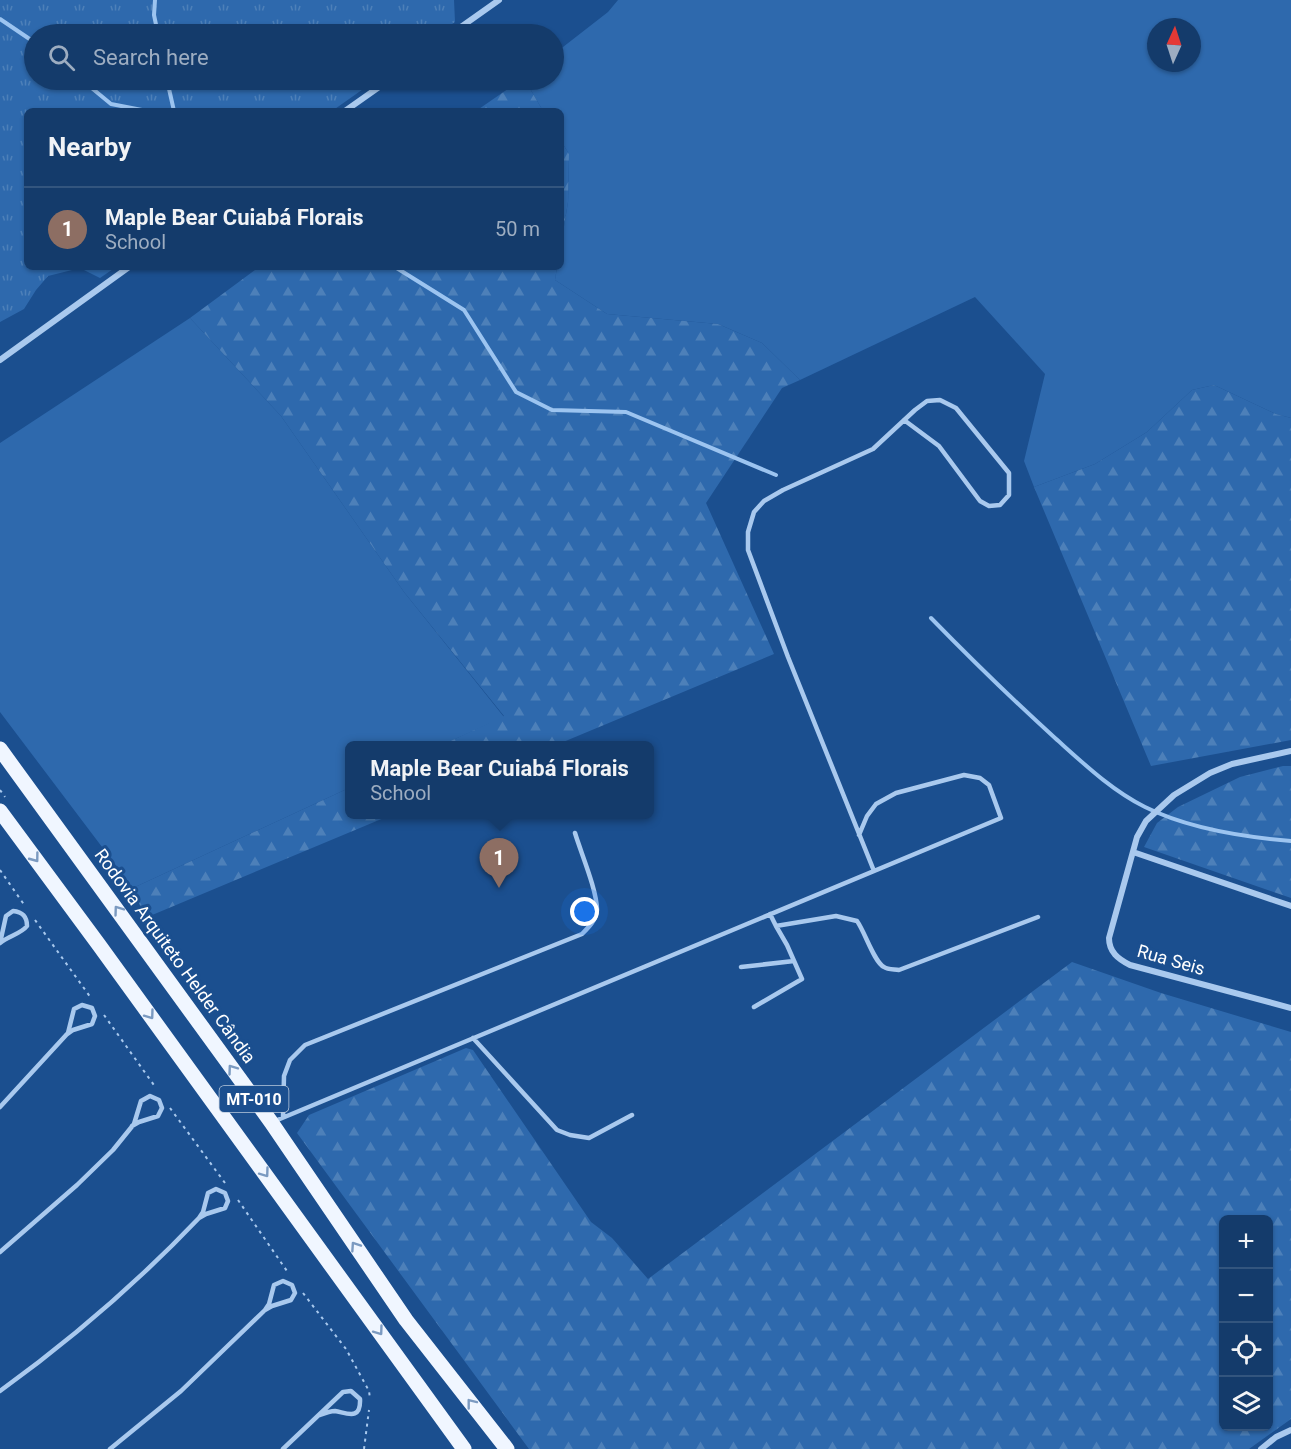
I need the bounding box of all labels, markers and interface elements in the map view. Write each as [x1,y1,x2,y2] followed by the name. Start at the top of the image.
[1147,18,1201,72] north arrow
[24,24,564,90] search box
[45,41,78,74] icon: search
[93,45,209,70] text: Search here
[48,132,131,162] text: Nearby
[105,205,364,230] text: Maple Bear Cuiabá Florais
[62,217,73,241] text: 1
[495,217,540,241] text: 50 m
[105,230,166,254] text: School
[345,741,654,819] popup
[370,756,629,781] text: Maple Bear Cuiabá Florais
[370,781,431,805] text: School
[480,838,518,888] pin: 1
[91,844,260,1067] street label: Rodovia Arquiteto Helder Cândia
[28,852,39,863] one-way arrow
[570,897,599,926] your location
[114,906,125,917] one-way arrow
[1135,940,1207,979] street label: Rua Seis
[143,1009,154,1020] one-way arrow
[228,1064,239,1075] one-way arrow
[220,1086,288,1112] road number: MT-010
[257,1167,268,1178] one-way arrow
[1219,1215,1273,1431] map controls
[1219,1215,1273,1269] button: +
[351,1241,362,1252] one-way arrow
[1219,1269,1273,1323] button: −
[1219,1323,1273,1377] button: locate
[372,1325,383,1336] one-way arrow
[1219,1377,1273,1431] button: layers
[467,1399,478,1410] one-way arrow

